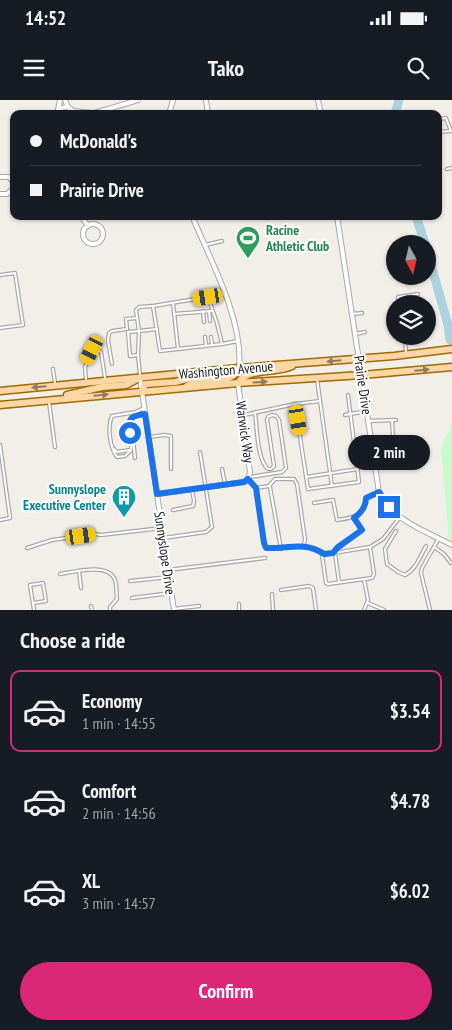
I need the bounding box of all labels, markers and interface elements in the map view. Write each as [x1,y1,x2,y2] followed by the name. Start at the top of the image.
[25,6,66,30] text: 14:52
[20,54,48,82] icon: menu
[208,54,244,82] text: Tako
[404,54,432,82] icon: search
[60,129,137,153] text: McDonald's
[60,178,144,202] text: Prairie Drive
[265,221,329,255] place label: Racine Athletic Club
[235,225,261,259] sports icon: Racine Athletic Club
[386,235,436,285] north arrow
[386,235,436,345] map controls
[192,287,223,307] car
[386,295,436,345] button: layers
[78,333,105,367] car
[350,354,376,416] street label: Prairie Drive
[178,357,274,383] street label: Washington Avenue
[326,357,342,365] one-way arrow
[415,366,431,374] one-way arrow
[253,377,269,385] one-way arrow
[31,383,47,391] one-way arrow
[93,391,109,399] one-way arrow
[232,400,258,465] street label: Warwick Way
[288,404,307,436] car
[119,422,141,444] route start
[348,434,430,470] callout: 2 min
[373,442,405,462] text: 2 min
[23,480,107,514] place label: Sunnyslope Executive Center
[111,484,137,518] building icon: Sunnyslope Executive Center
[378,496,400,518] route end
[150,510,180,596] street label: Sunnyslope Drive
[65,526,96,546] car
[20,626,125,654] text: Choose a ride
[22,689,67,734] icon: car
[82,689,142,713] text: Economy
[390,699,430,723] text: $3.54
[82,713,156,733] text: 1 min · 14:55
[22,779,67,824] icon: car
[82,779,136,803] text: Comfort
[390,789,430,813] text: $4.78
[82,803,156,823] text: 2 min · 14:56
[22,869,67,914] icon: car
[82,869,100,893] text: XL
[390,879,430,903] text: $6.02
[82,893,156,913] text: 3 min · 14:57
[20,962,432,1020] button: Confirm

